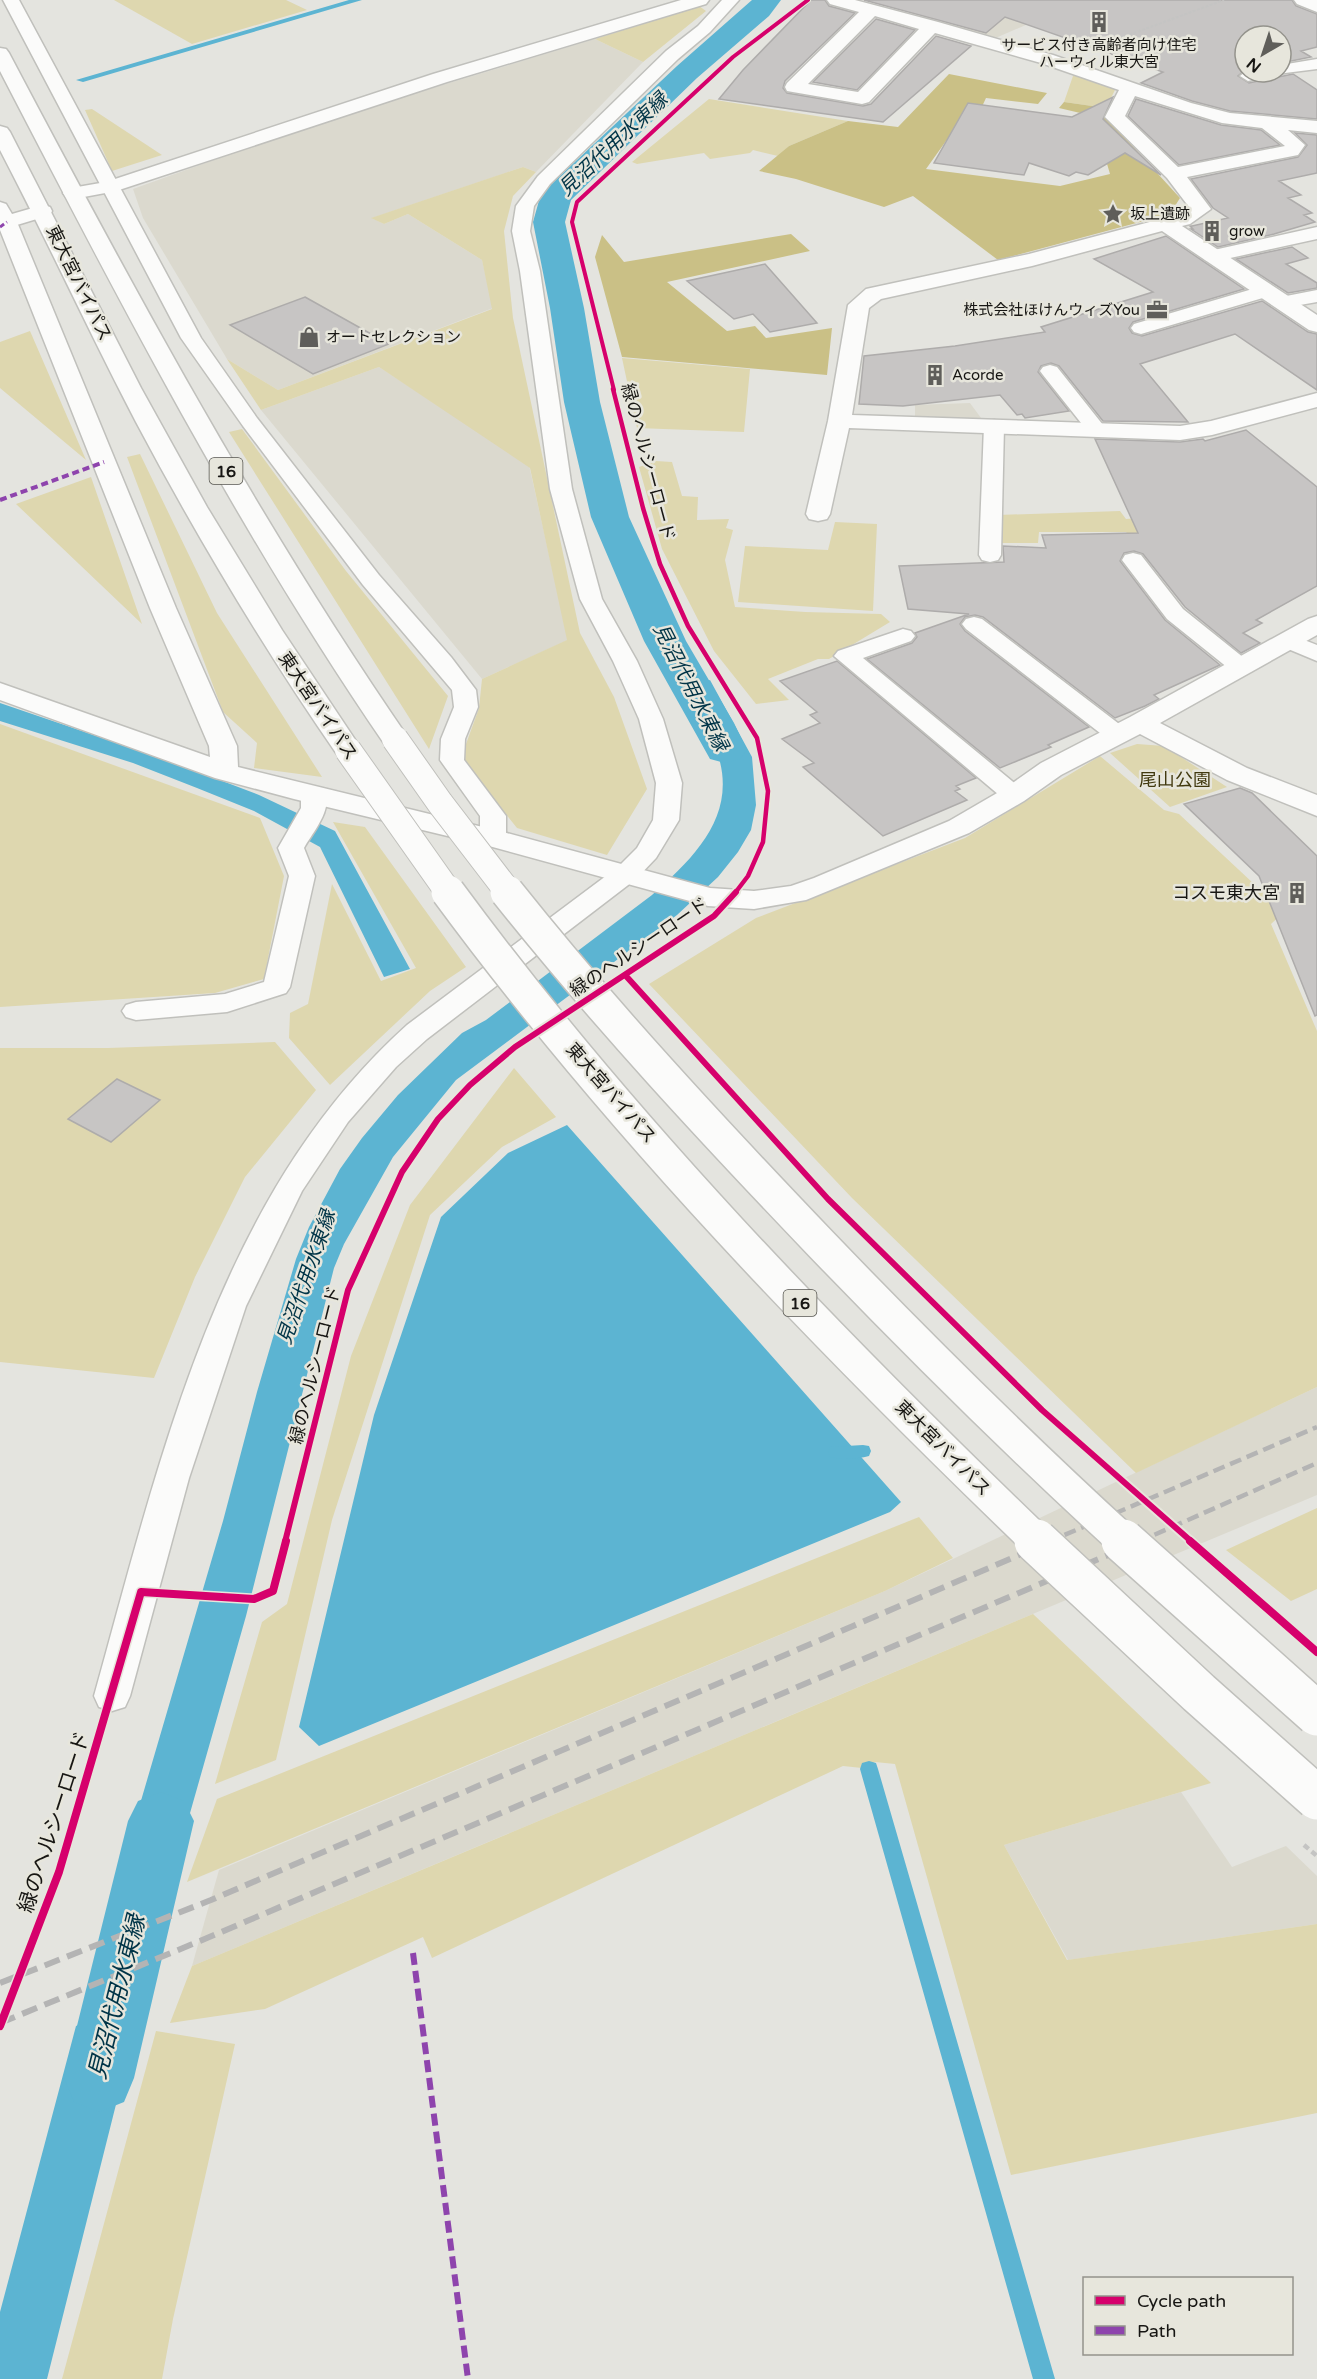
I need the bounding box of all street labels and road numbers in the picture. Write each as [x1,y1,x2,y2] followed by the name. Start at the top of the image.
[42,222,116,344] street label: 東大宮バイパス
[616,381,680,543] street label: 緑のヘルシーロード
[210,458,242,484] road number: 16
[274,648,362,764] street label: 東大宮バイパス
[566,893,712,1001] street label: 緑のヘルシーロード
[561,1038,661,1148] street label: 東大宮バイパス
[285,1284,345,1446] street label: 緑のヘルシーロード
[784,1290,816,1316] road number: 16
[891,1396,995,1500] street label: 東大宮バイパス
[13,1728,96,1916] street label: 緑のヘルシーロード

